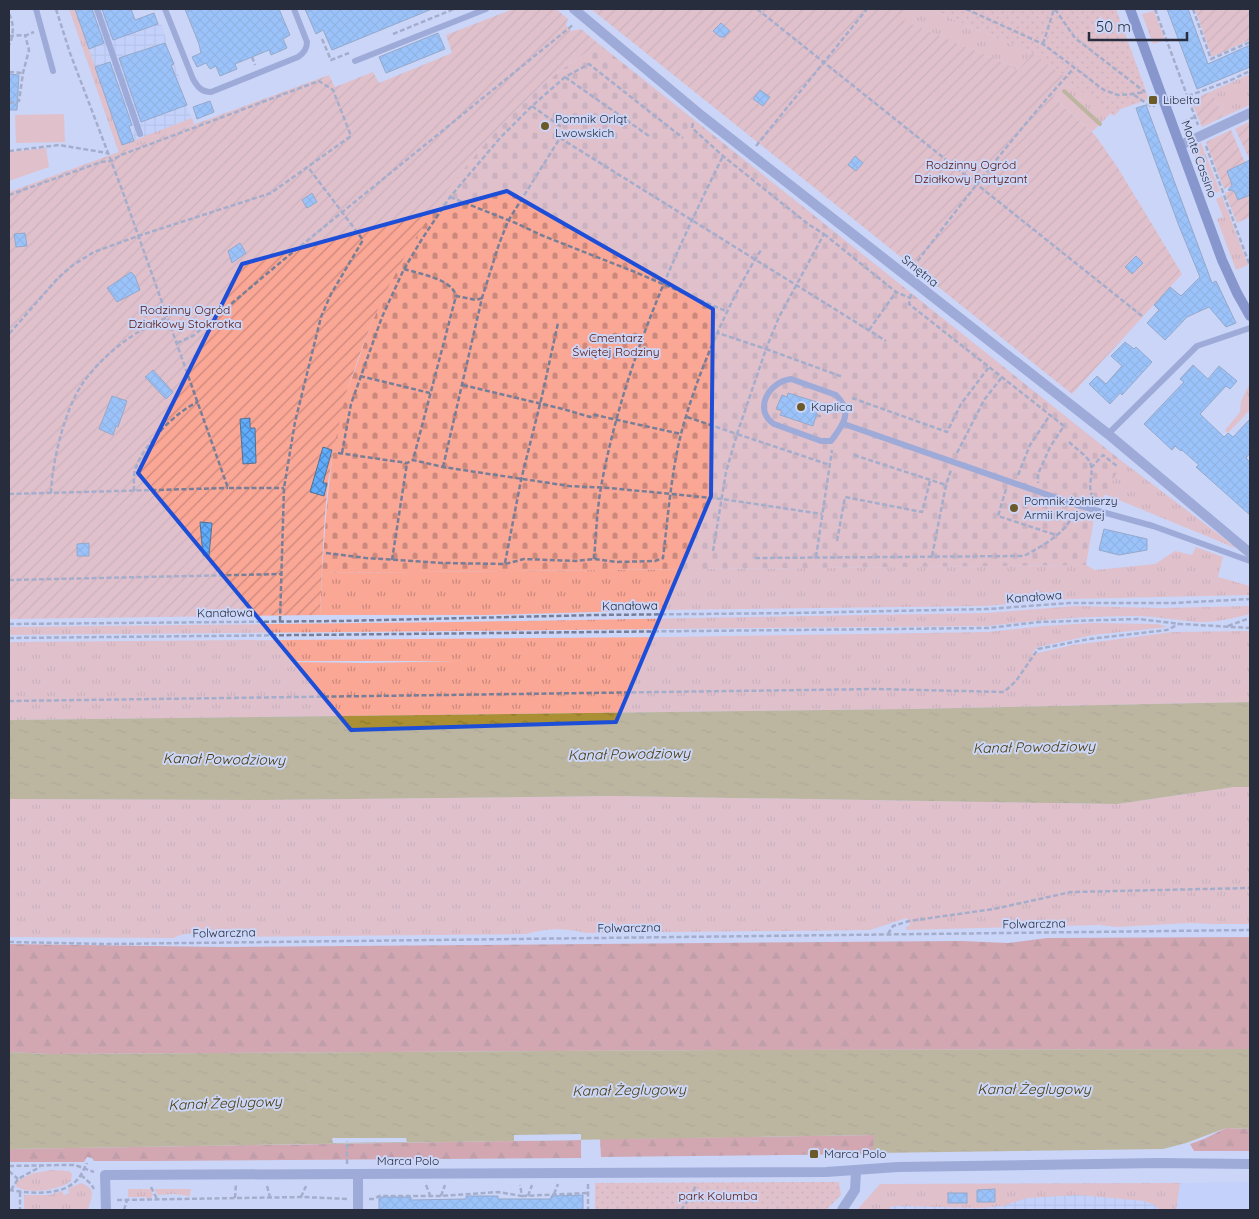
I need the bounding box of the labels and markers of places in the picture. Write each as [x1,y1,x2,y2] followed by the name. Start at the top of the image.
[1163,92,1200,107] place label: Libelta
[1147,94,1159,106] marker: Libelta
[555,111,627,140] place label: Pomnik Orląt Lwowskich
[539,120,551,132] marker: Pomnik Orląt Lwowskich
[811,399,852,414] place label: Kaplica
[795,401,807,413] marker: Kaplica
[1024,493,1118,522] place label: Pomnik żołnierzy Armii Krajowej
[1008,502,1020,514] marker: Pomnik żołnierzy Armii Krajowej
[824,1146,887,1161] place label: Marca Polo
[808,1148,820,1160] marker: Marca Polo

